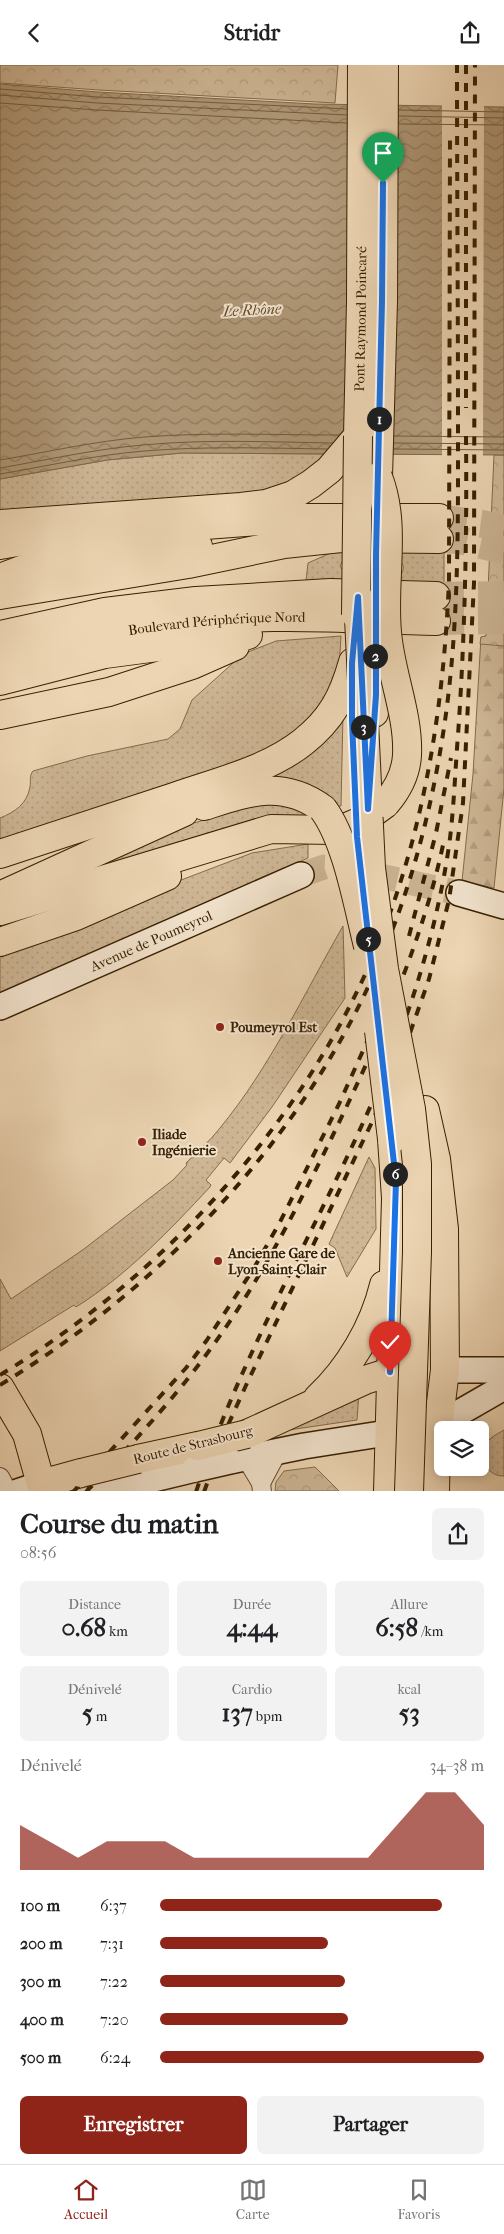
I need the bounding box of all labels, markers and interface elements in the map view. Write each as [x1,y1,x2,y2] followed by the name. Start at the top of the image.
[20,19,48,47] icon: back
[456,19,484,47] icon: share
[224,20,280,46] text: Stridr
[362,132,404,183] pin
[369,139,397,167] icon: arrive
[350,246,370,392] street label: Pont Raymond Poincaré
[222,299,282,321] water label: Le Rhône
[366,407,392,431] pin: 1
[377,411,382,428] text: 1
[127,608,306,639] street label: Boulevard Périphérique Nord
[362,643,388,669] pin: 2
[372,648,379,665] text: 2
[350,715,376,739] pin: 3
[361,719,366,736] text: 3
[87,907,215,975] street label: Avenue de Poumeyrol
[356,927,380,951] pin: 5
[365,931,372,948] text: 5
[230,1019,318,1036] place label: Poumeyrol Est
[214,1021,226,1033] marker: Poumeyrol Est
[152,1126,216,1159] place label: Iliade Ingénierie
[136,1136,148,1148] marker: Iliade Ingénierie
[382,1161,408,1187] pin: 6
[392,1166,399,1183] text: 6
[227,1245,335,1278] place label: Ancienne Gare de Lyon-Saint-Clair
[212,1255,224,1267] marker: Ancienne Gare de Lyon-Saint-Clair
[369,1321,411,1372] pin
[376,1328,404,1356] icon: check
[434,1421,489,1476] map controls
[434,1421,489,1476] button: layers
[131,1422,255,1468] street label: Route de Strasbourg
[20,1507,219,1540] text: Course du matin
[432,1508,484,1560] button: share
[20,1543,56,1562] text: 08:56
[68,1596,121,1613] text: Distance
[233,1596,271,1613] text: Durée
[391,1596,428,1613] text: Allure
[61,1613,106,1642] text: 0.68
[227,1613,277,1642] text: 4:44
[375,1613,418,1642] text: 6:58
[106,1623,128,1640] text: km
[418,1623,443,1640] text: /km
[68,1681,122,1698] text: Dénivelé
[232,1681,272,1698] text: Cardio
[398,1681,421,1698] text: kcal
[82,1698,93,1727] text: 5
[222,1698,253,1727] text: 137
[399,1698,420,1727] text: 53
[93,1708,107,1725] text: m
[253,1708,282,1725] text: bpm
[20,1756,82,1775] text: Dénivelé
[430,1756,484,1775] text: 34–38 m
[20,1896,60,1915] text: 100 m
[100,1896,127,1915] text: 6:37
[20,1934,63,1953] text: 200 m
[100,1934,124,1953] text: 7:31
[20,1972,61,1991] text: 300 m
[100,1972,128,1991] text: 7:22
[20,2010,64,2029] text: 400 m
[100,2010,129,2029] text: 7:20
[20,2048,61,2067] text: 500 m
[100,2048,130,2067] text: 6:24
[20,2096,247,2154] button: Enregistrer
[257,2096,484,2154] button: Partager
[64,2176,108,2223] tab: Accueil
[236,2176,270,2223] tab: Carte
[397,2176,440,2223] tab: Favoris

